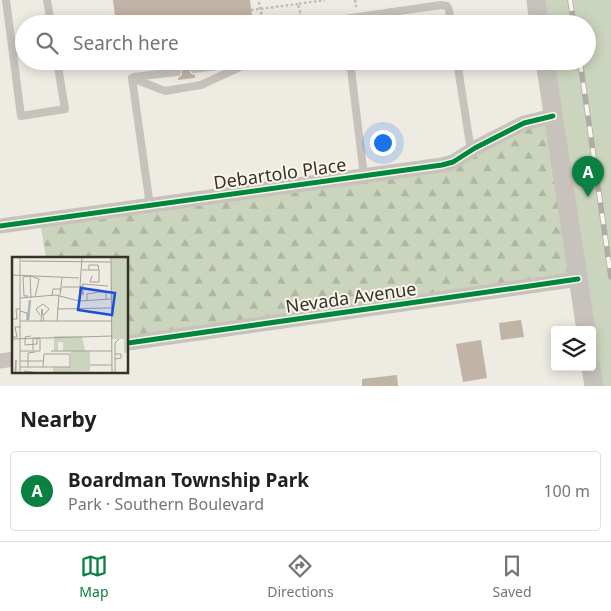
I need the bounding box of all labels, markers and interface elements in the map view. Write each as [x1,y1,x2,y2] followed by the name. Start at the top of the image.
[15,15,596,70] search box
[33,29,61,57] icon: search
[73,30,179,56] text: Search here
[370,130,396,156] your location
[212,152,348,194] street label: Debartolo Place
[572,156,604,197] pin: A
[12,257,129,374] inset map
[284,276,418,318] street label: Nevada Avenue
[551,326,596,371] map controls
[551,326,596,371] button: layers
[20,405,96,433] text: Nearby
[68,467,309,493] text: Boardman Township Park
[31,480,43,502] text: A
[543,480,590,502] text: 100 m
[68,493,264,515] text: Park · Southern Boulevard
[79,552,109,601] tab: Map
[267,552,334,601] tab: Directions
[492,552,532,601] tab: Saved

